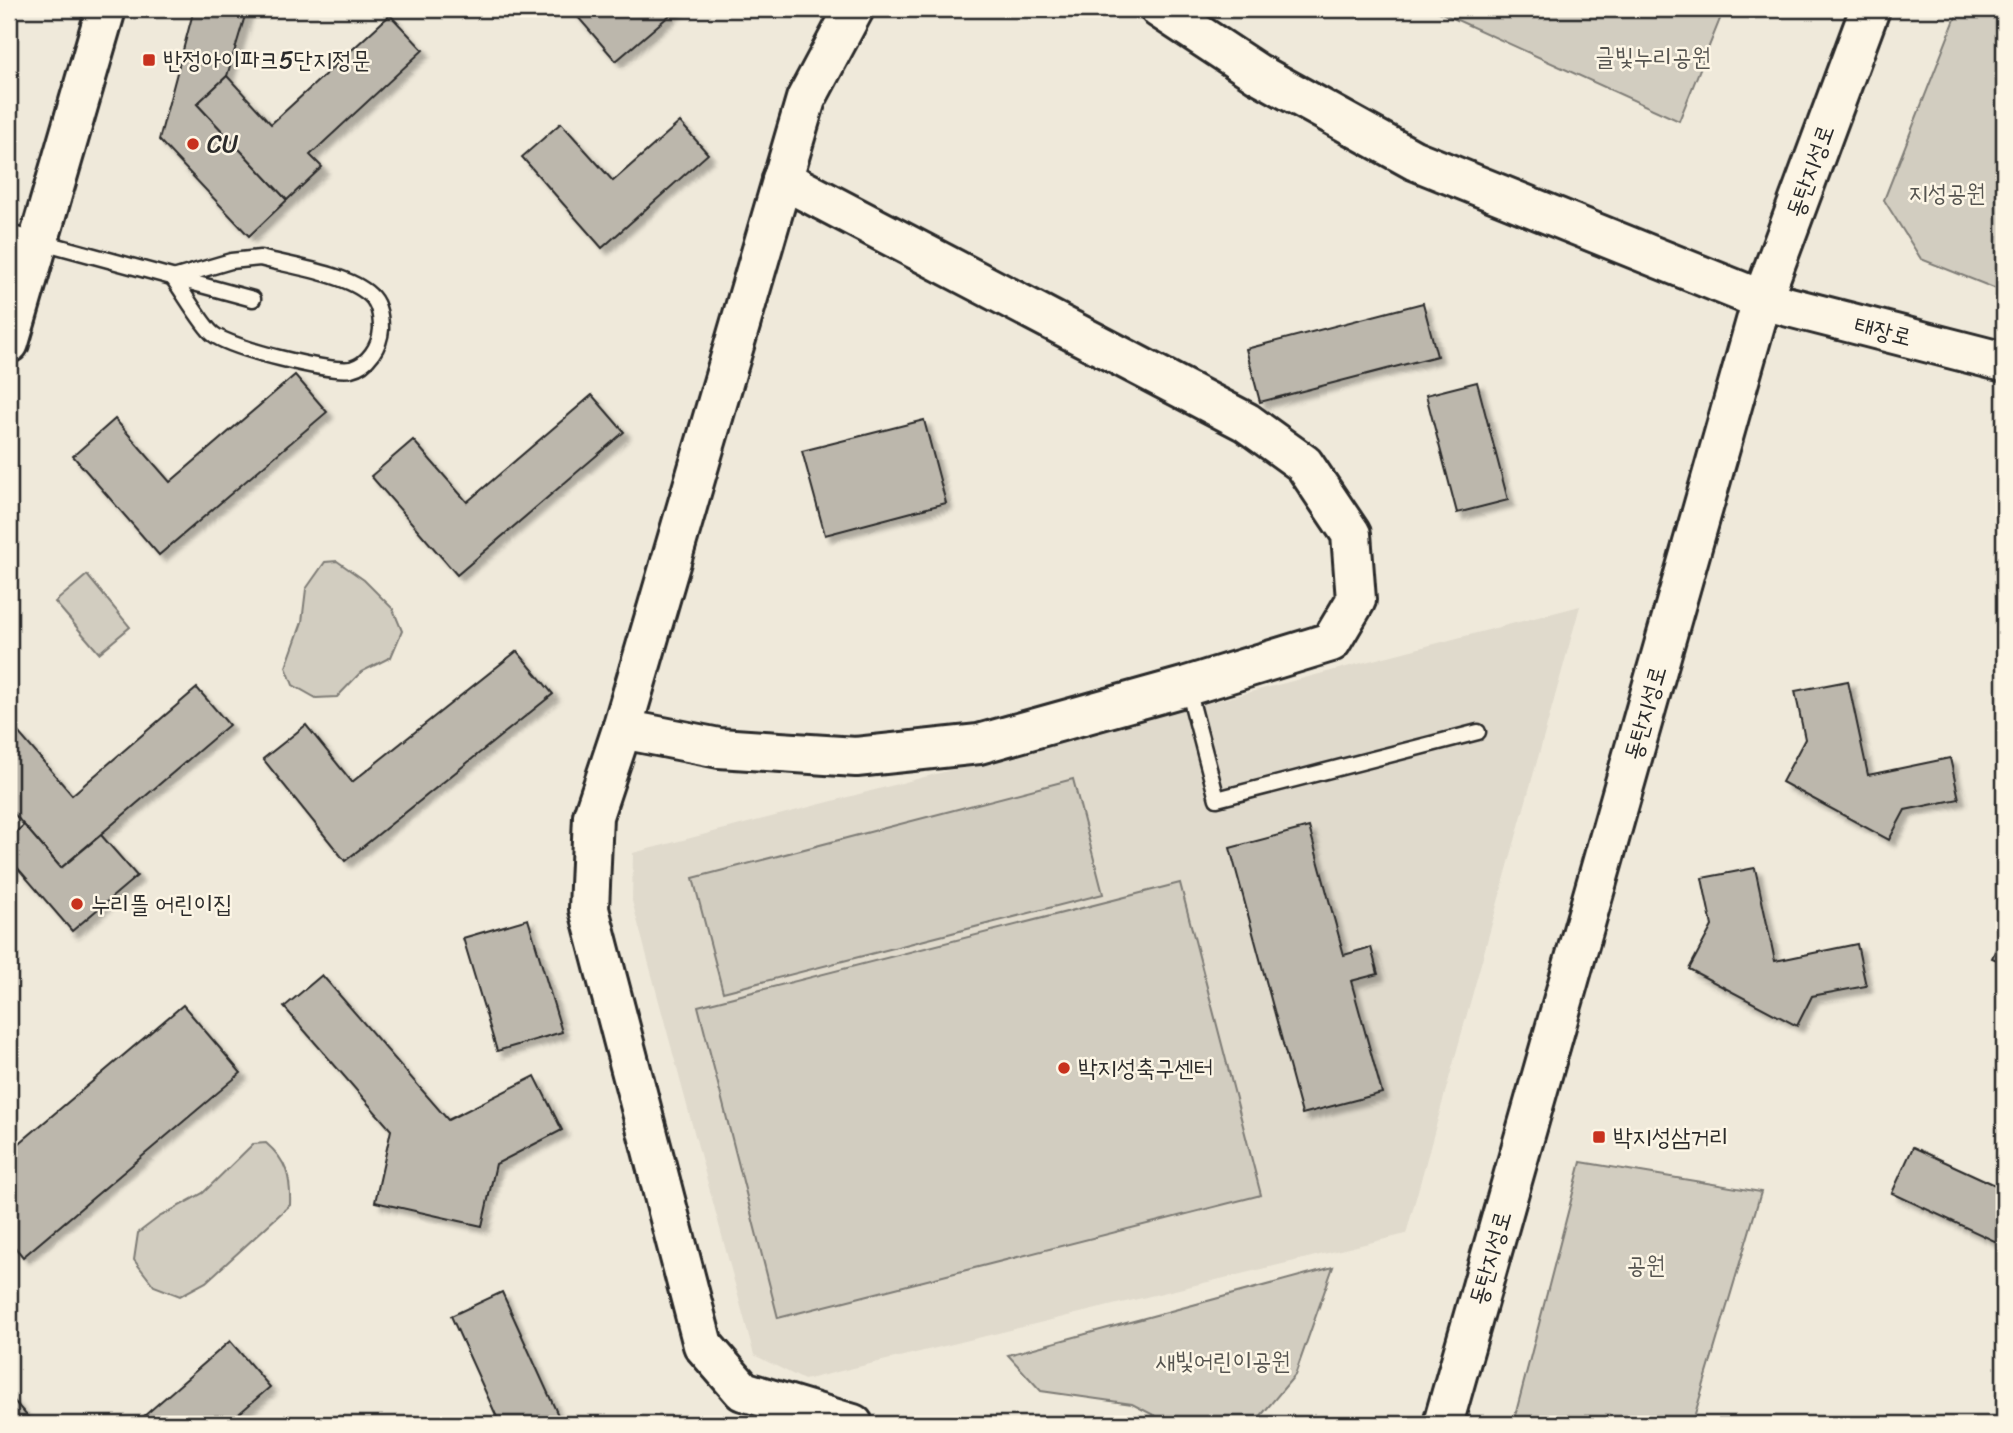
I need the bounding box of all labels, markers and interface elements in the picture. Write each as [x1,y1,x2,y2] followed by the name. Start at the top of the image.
[1595,36,1711,78] park label: 글빛누리공원
[163,39,371,81] place label: 반정아이파크5단지정문
[141,52,157,68] marker: 반정아이파크5단지정문
[1774,118,1846,224] street label: 동탄지성로
[207,123,239,165] place label: CU
[185,136,201,152] marker: CU
[1908,172,1986,214] park label: 지성공원
[1850,304,1916,358] street label: 태장로
[1612,661,1678,765] street label: 동탄지성로
[91,883,232,925] place label: 누리뜰 어린이집
[69,896,85,912] marker: 누리뜰 어린이집
[1078,1047,1213,1089] place label: 박지성축구센터
[1056,1060,1072,1076] marker: 박지성축구센터
[1613,1116,1729,1158] place label: 박지성삼거리
[1591,1129,1607,1145] marker: 박지성삼거리
[1457,1206,1523,1310] street label: 동탄지성로
[1627,1244,1665,1286] park label: 공원
[1155,1340,1291,1382] park label: 새빛어린이공원

